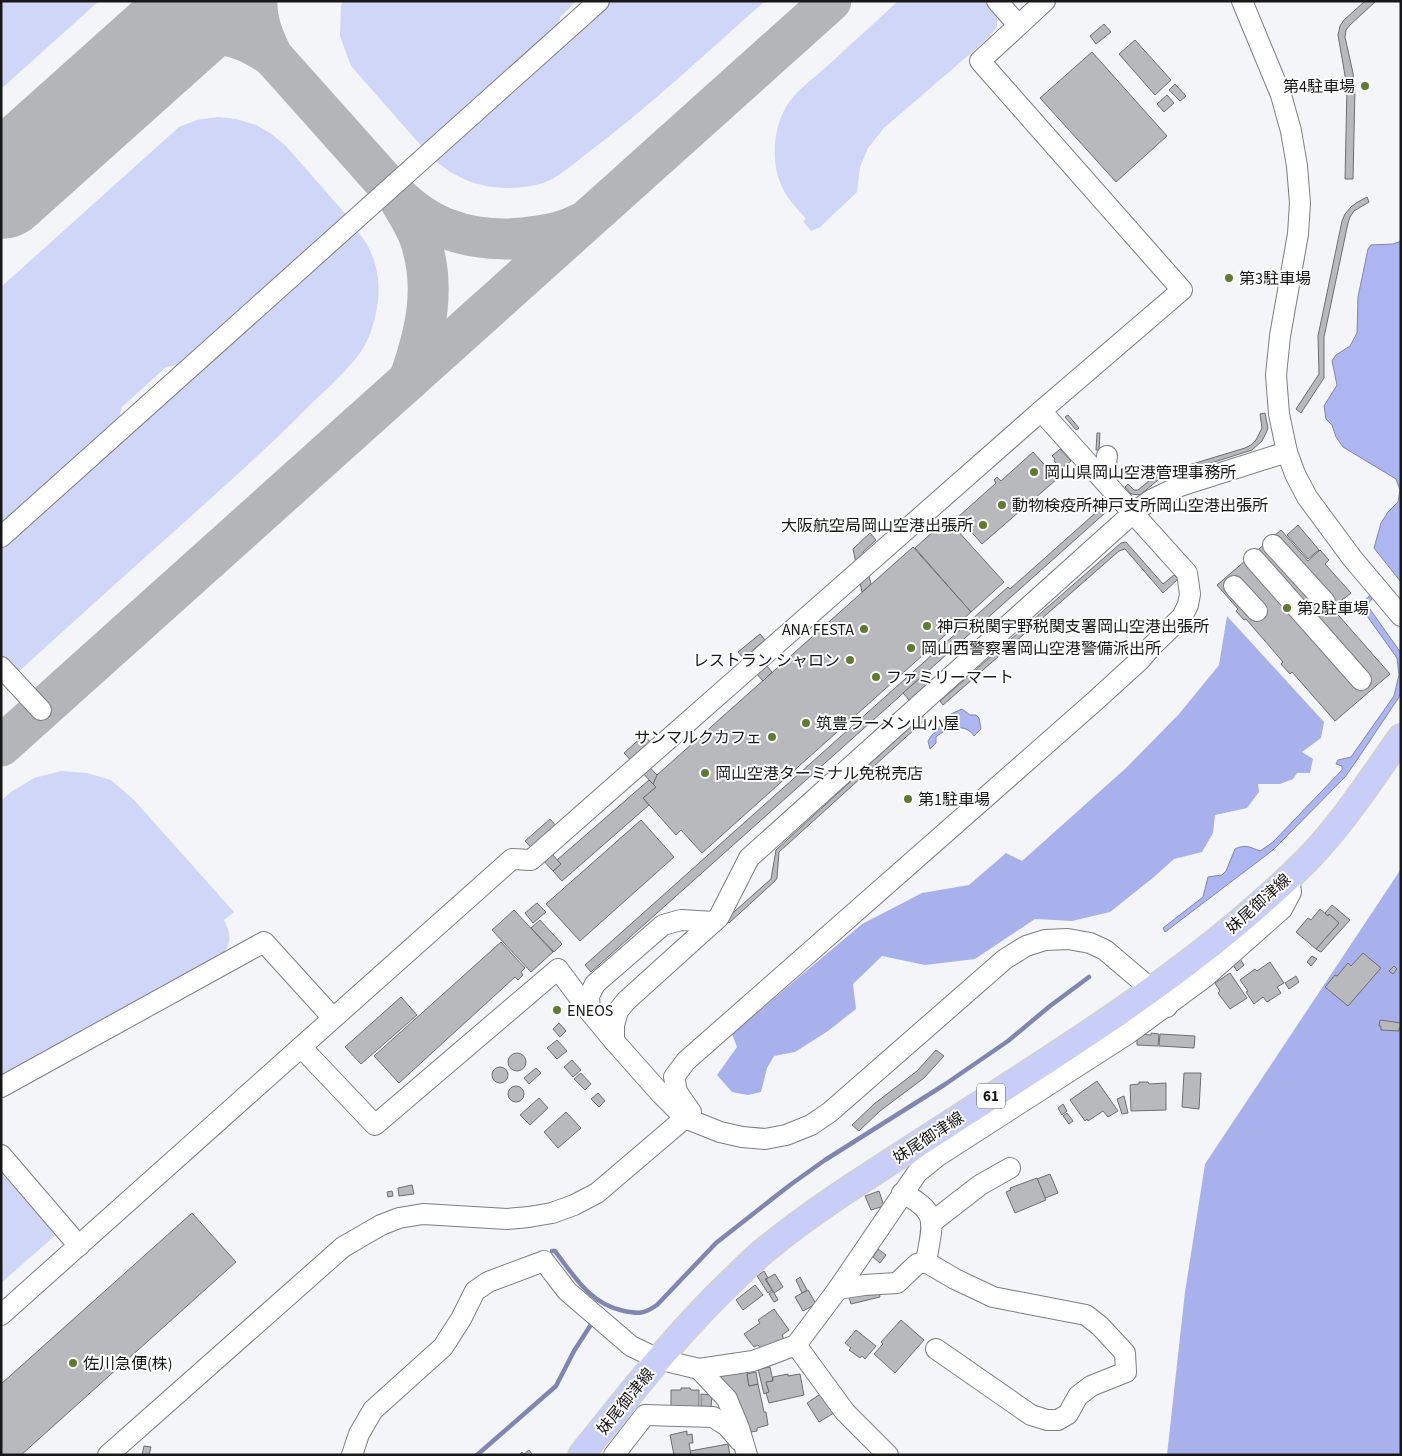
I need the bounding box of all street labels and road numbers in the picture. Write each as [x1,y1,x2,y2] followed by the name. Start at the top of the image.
[1222,869,1296,939] street label: 妹尾御津線
[977,1084,1005,1108] road number: 61
[889,1107,968,1169] street label: 妹尾御津線
[592,1364,660,1440] street label: 妹尾御津線

